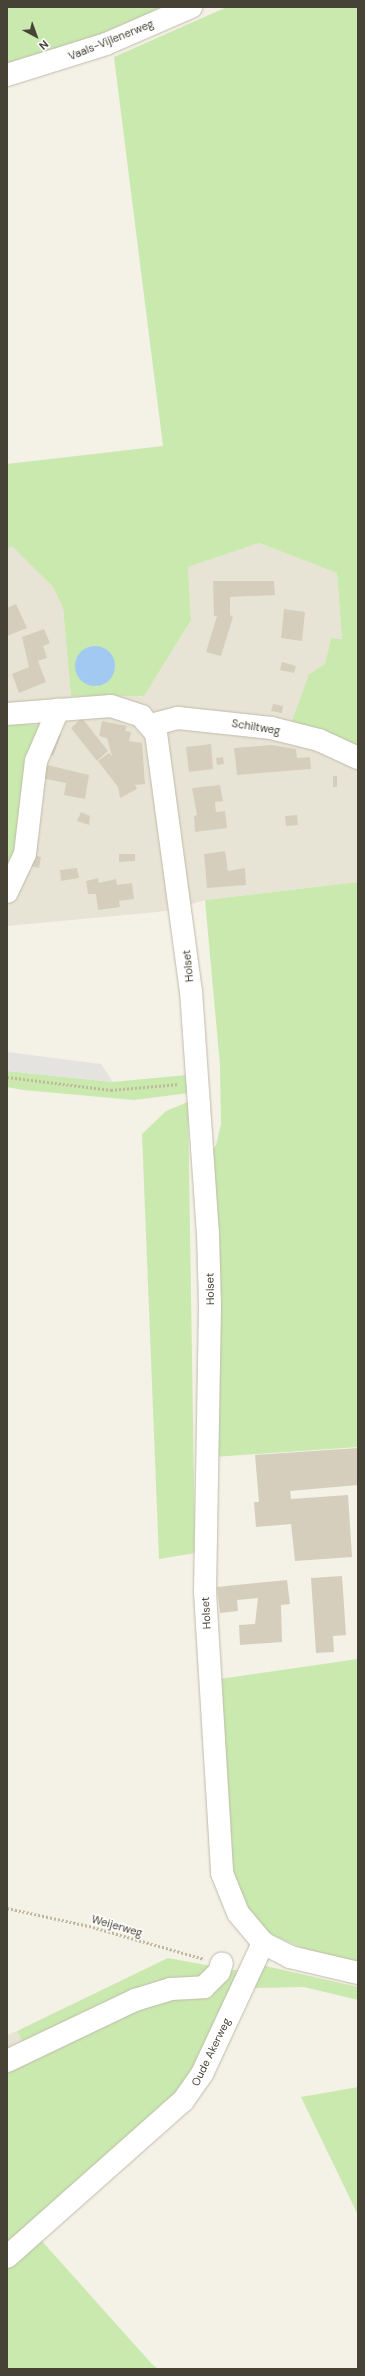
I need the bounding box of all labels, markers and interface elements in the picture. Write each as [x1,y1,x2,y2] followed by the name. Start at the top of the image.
[16,16,56,56] north arrow
[66,17,156,63] street label: Vaals-Vijlenerweg
[36,37,51,53] text: N
[231,717,281,737] street label: Schiltweg
[180,949,196,983] street label: Holset
[203,1273,217,1305] street label: Holset
[199,1596,213,1630] street label: Holset
[90,1912,144,1940] street label: Weijerweg
[189,2016,233,2088] street label: Oude Akerweg

